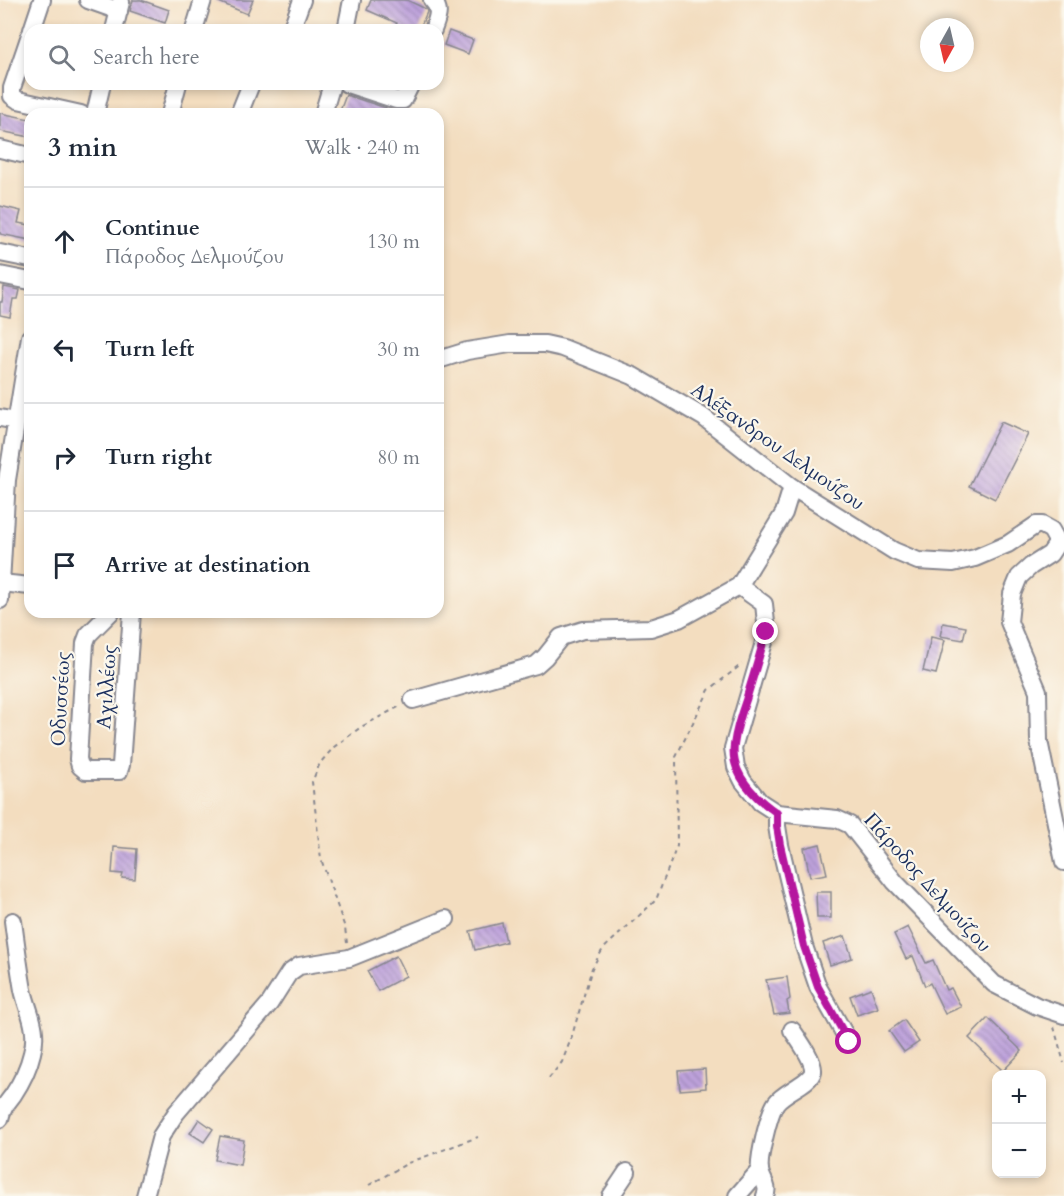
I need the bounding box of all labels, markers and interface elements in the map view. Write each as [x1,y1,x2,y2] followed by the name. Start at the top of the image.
[920,18,974,72] north arrow
[24,24,444,90] search box
[45,41,78,74] icon: search
[93,42,200,72] text: Search here
[48,130,117,165] text: 3 min
[305,134,420,161] text: Walk · 240 m
[105,213,200,243] text: Continue
[48,225,81,258] icon: ahead
[367,228,420,255] text: 130 m
[105,243,284,270] text: Πάροδος Δελμούζου
[48,333,81,366] icon: left
[105,334,194,364] text: Turn left
[377,336,420,363] text: 30 m
[686,376,870,517] street label: Αλέξανδρου Δελμούζου
[48,441,81,474] icon: right
[105,442,212,472] text: Turn right
[377,444,420,471] text: 80 m
[48,549,81,582] icon: arrive
[105,550,310,580] text: Arrive at destination
[752,618,778,644] route end
[90,644,123,730] street label: Αχιλλέως
[45,651,76,747] street label: Οδυσσέως
[858,807,998,958] street label: Πάροδος Δελμούζου
[835,1028,861,1054] route start
[992,1070,1046,1178] map controls
[992,1070,1046,1124] button: +
[992,1124,1046,1178] button: −

